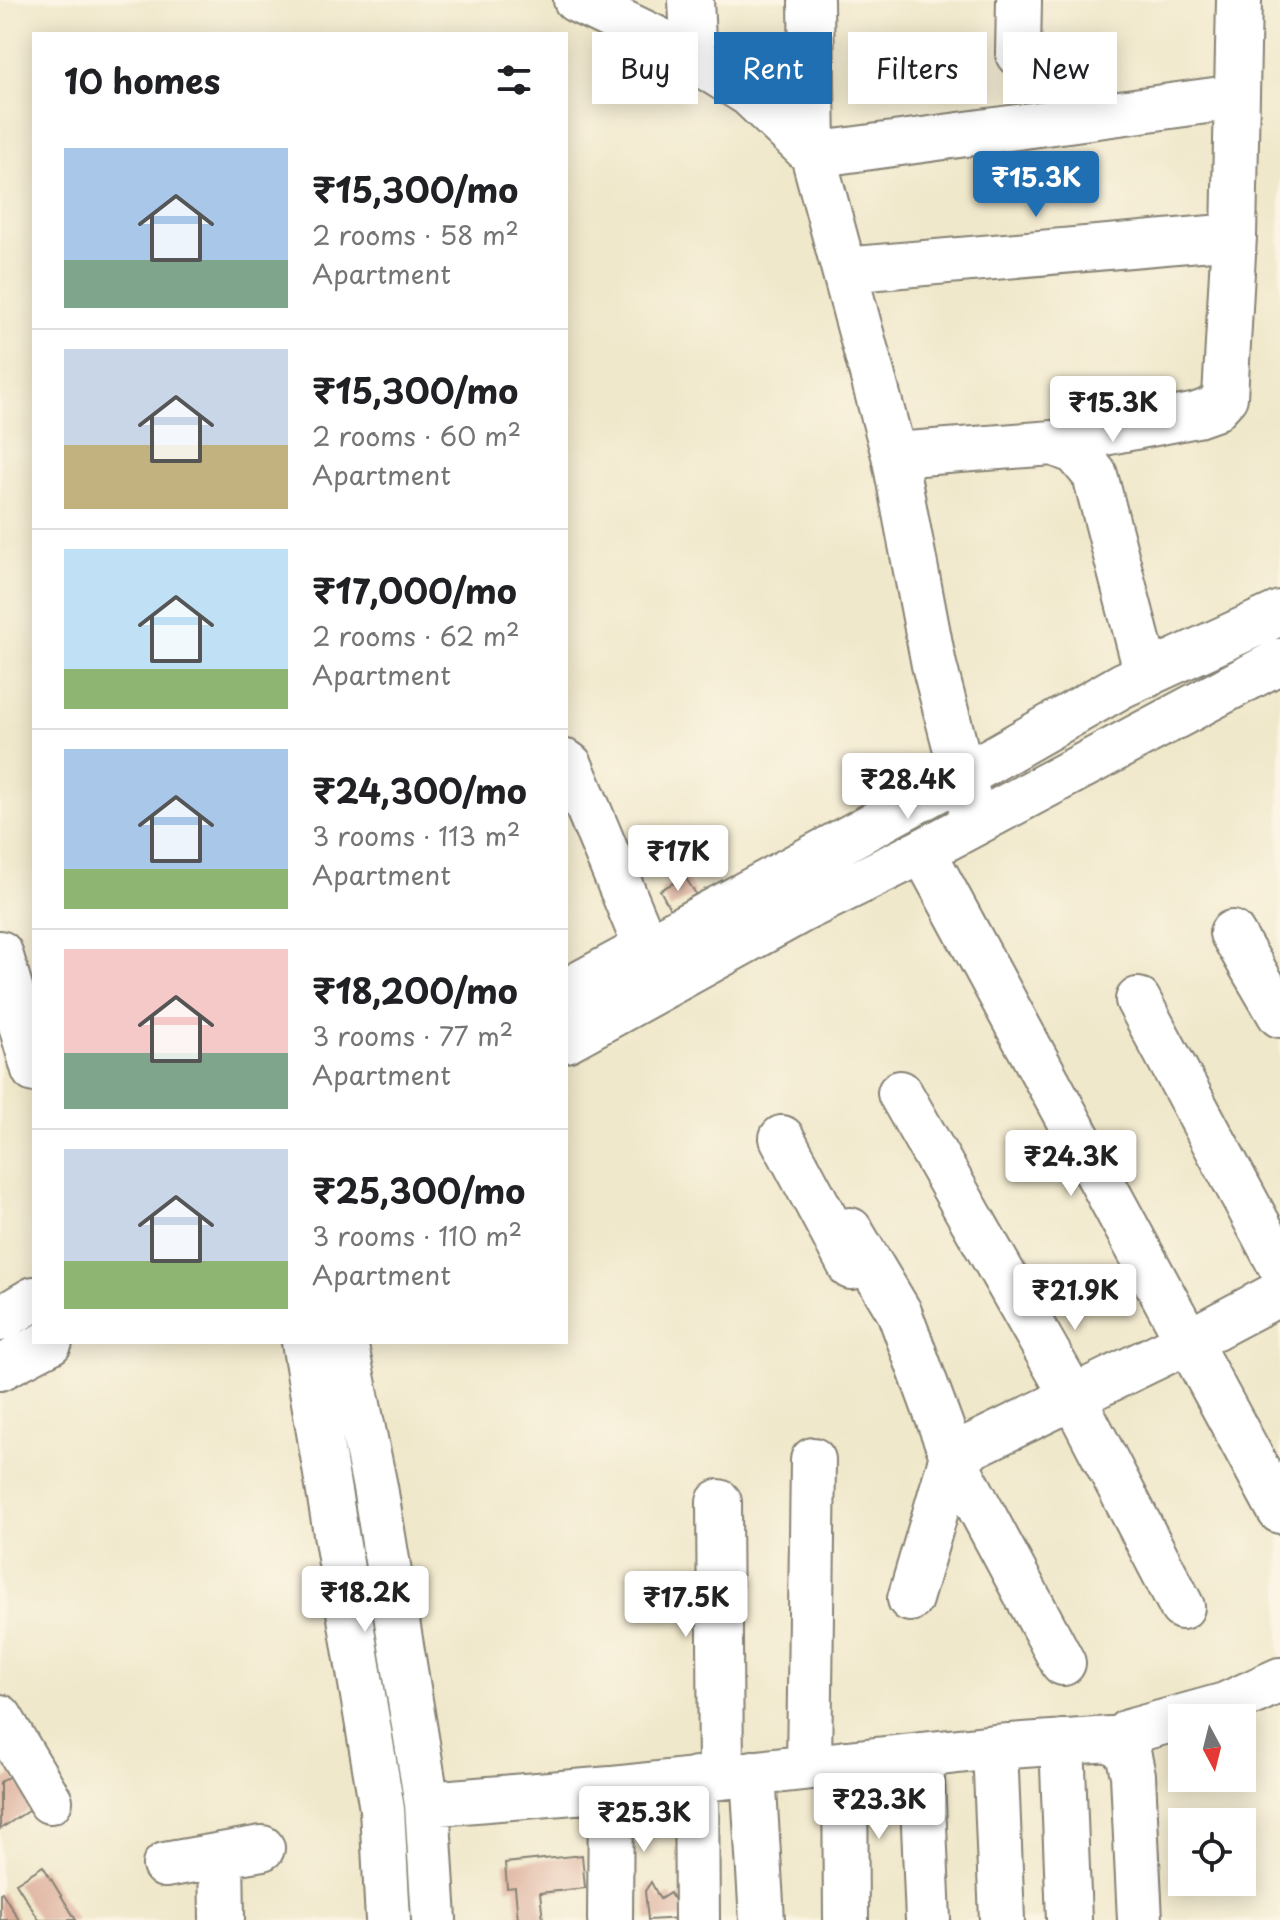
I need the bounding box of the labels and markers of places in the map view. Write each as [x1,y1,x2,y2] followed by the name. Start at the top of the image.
[971,151,1101,219] pin: ₹15.3K
[1048,376,1178,444] pin: ₹15.3K
[843,753,973,821] pin: ₹28.4K
[631,825,725,893] pin: ₹17K
[1006,1130,1136,1198] pin: ₹24.3K
[1010,1264,1140,1332] pin: ₹21.9K
[300,1566,430,1634] pin: ₹18.2K
[621,1571,751,1639] pin: ₹17.5K
[814,1773,944,1841] pin: ₹23.3K
[579,1786,709,1854] pin: ₹25.3K

